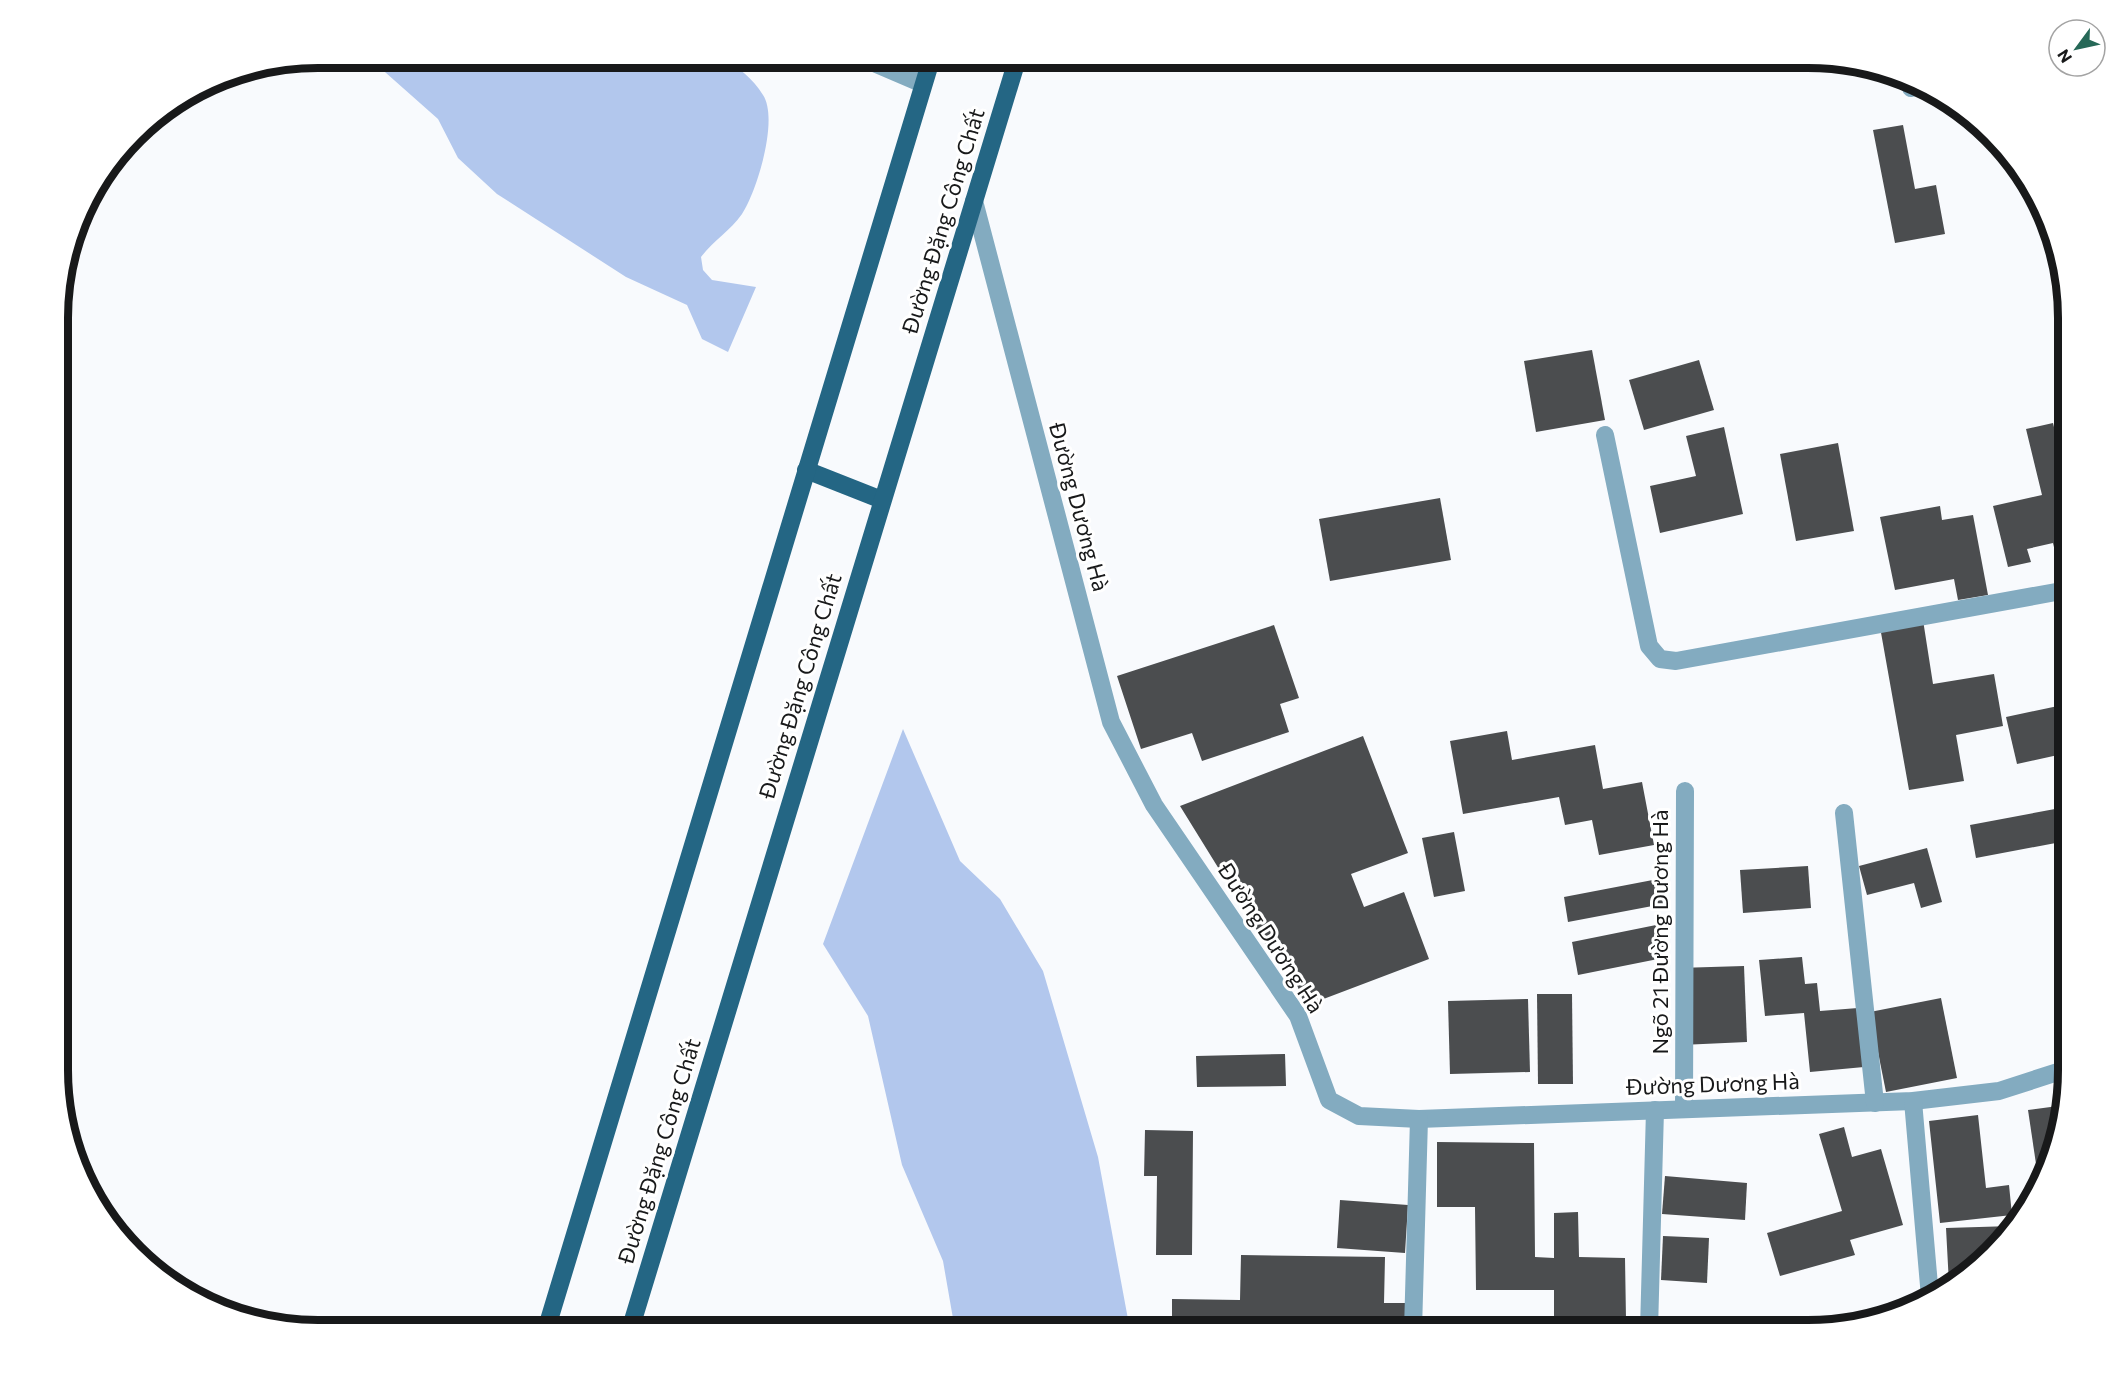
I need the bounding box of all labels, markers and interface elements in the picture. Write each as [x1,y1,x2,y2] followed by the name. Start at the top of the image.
[2047,18,2107,78] north arrow
[2053,46,2075,67] text: N
[895,105,990,338] street label: Đường Đặng Công Chất
[1044,419,1115,594] street label: Đường Dương Hà
[752,570,847,803] street label: Đường Đặng Công Chất
[1646,810,1673,1054] street label: Ngõ 21 Đường Dương Hà
[1212,857,1330,1018] street label: Đường Dương Hà
[611,1035,706,1268] street label: Đường Đặng Công Chất
[1625,1067,1800,1100] street label: Đường Dương Hà

